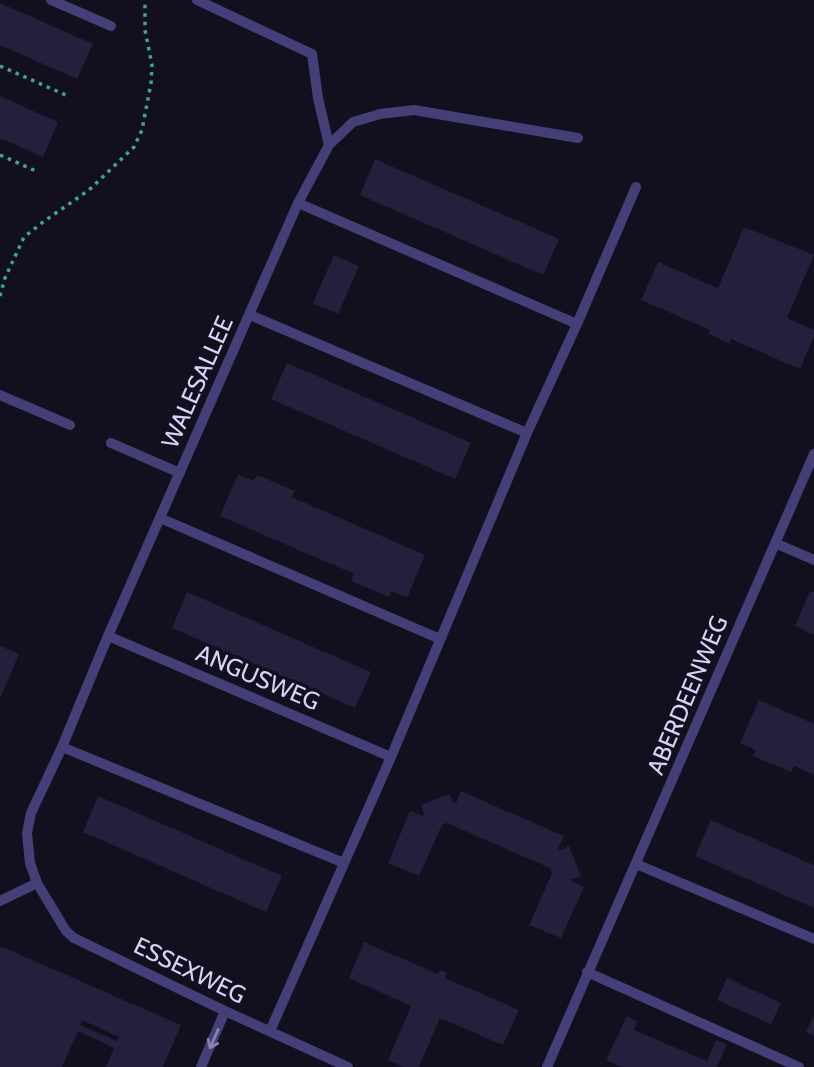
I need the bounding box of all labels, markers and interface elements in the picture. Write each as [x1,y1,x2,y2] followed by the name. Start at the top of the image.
[155,312,239,452] street label: WALESALLEE
[641,611,733,779] street label: ABERDEENWEG
[192,638,324,716] street label: ANGUSWEG
[129,931,251,1009] street label: ESSEXWEG
[207,1028,220,1049] one-way arrow

